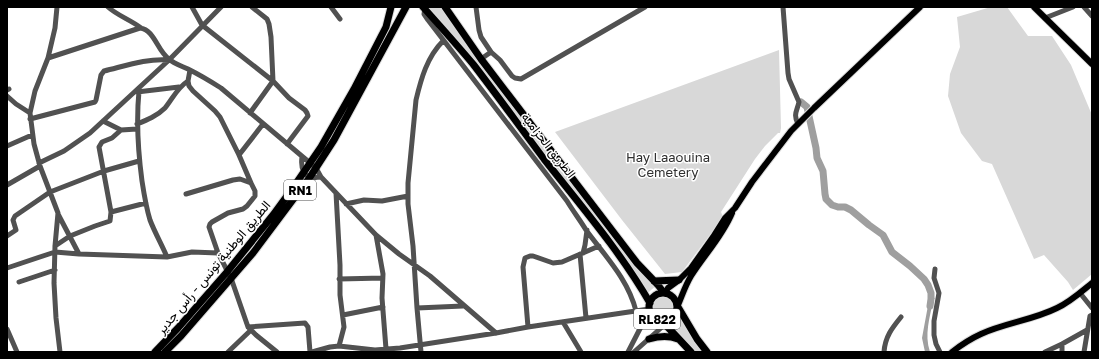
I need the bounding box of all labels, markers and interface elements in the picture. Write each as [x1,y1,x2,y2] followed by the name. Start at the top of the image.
[518,109,580,182] street label: الطريق الحزامية
[626,149,710,180] park label: Hay Laaouina Cemetery
[284,180,316,200] road number: RN1
[152,197,274,338] street label: الطريق الوطنية تونس - رأس جدير
[634,309,680,329] road number: RL822

